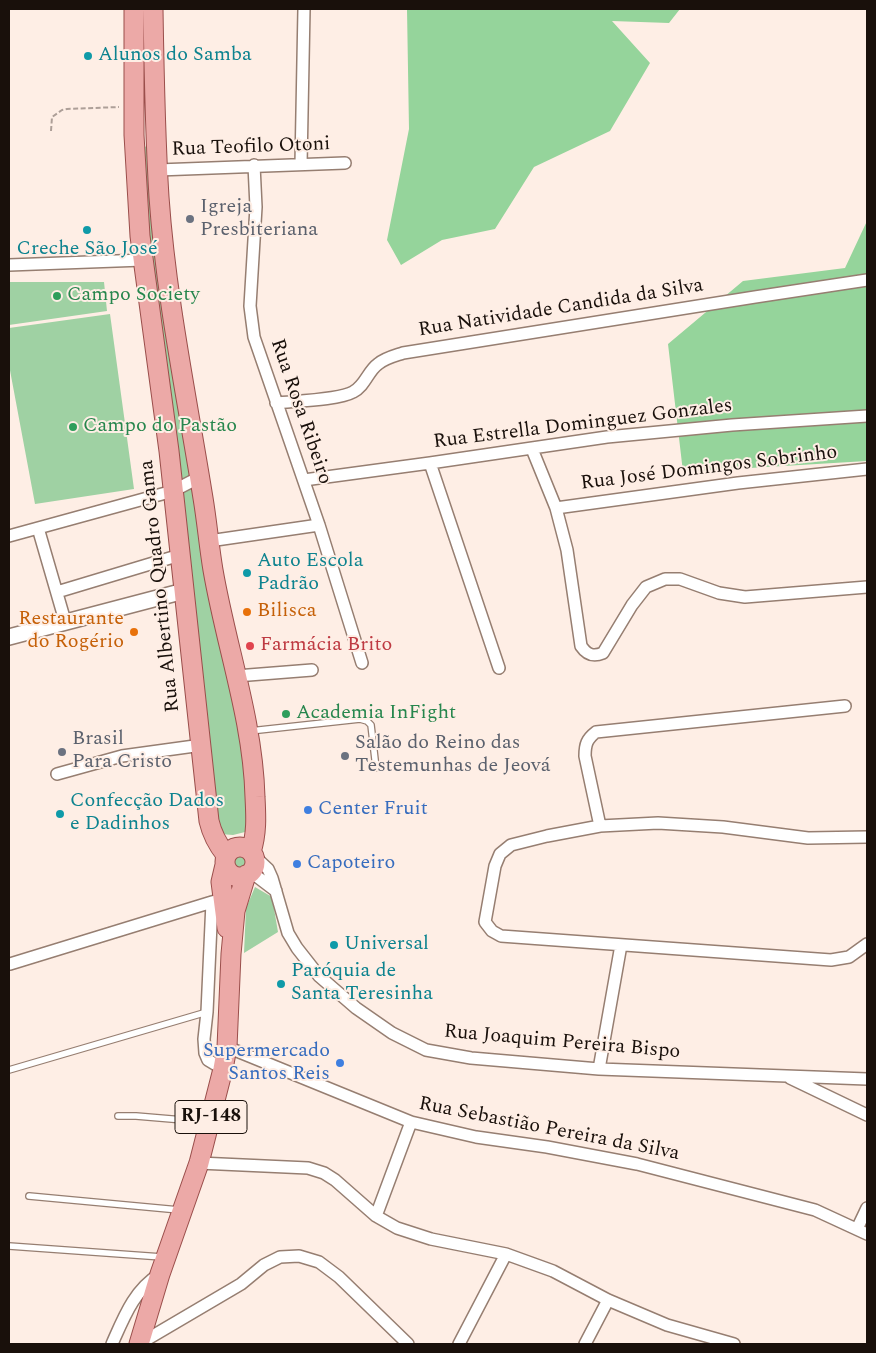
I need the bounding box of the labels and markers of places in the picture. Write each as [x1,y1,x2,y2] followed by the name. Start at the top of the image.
[98,44,252,68] place label: Alunos do Samba
[82,50,94,62] marker: Alunos do Samba
[200,196,318,243] place label: Igreja Presbiteriana
[184,213,196,225] marker: Igreja Presbiteriana
[81,224,93,236] marker: Creche São José
[16,238,158,262] place label: Creche São José
[67,284,200,308] place label: Campo Society
[51,290,63,302] marker: Campo Society
[83,415,237,439] place label: Campo do Pastão
[67,421,79,433] marker: Campo do Pastão
[257,550,363,597] place label: Auto Escola Padrão
[241,567,253,579] marker: Auto Escola Padrão
[257,600,317,624] place label: Bilisca
[241,606,253,618] marker: Bilisca
[18,608,124,655] place label: Restaurante do Rogério
[128,626,140,638] marker: Restaurante do Rogério
[260,634,392,658] place label: Farmácia Brito
[244,640,256,652] marker: Farmácia Brito
[296,702,456,726] place label: Academia InFight
[280,708,292,720] marker: Academia InFight
[72,728,172,775] place label: Brasil Para Cristo
[355,732,550,779] place label: Salão do Reino das Testemunhas de Jeová
[56,746,68,758] marker: Brasil Para Cristo
[339,750,351,762] marker: Salão do Reino das Testemunhas de Jeová
[70,790,224,837] place label: Confecção Dados e Dadinhos
[318,798,428,822] place label: Center Fruit
[302,804,314,816] marker: Center Fruit
[54,808,66,820] marker: Confecção Dados e Dadinhos
[307,852,395,876] place label: Capoteiro
[291,858,303,870] marker: Capoteiro
[344,933,429,957] place label: Universal
[328,939,340,951] marker: Universal
[291,960,433,1007] place label: Paróquia de Santa Teresinha
[275,978,287,990] marker: Paróquia de Santa Teresinha
[203,1040,330,1087] place label: Supermercado Santos Reis
[334,1057,346,1069] marker: Supermercado Santos Reis

